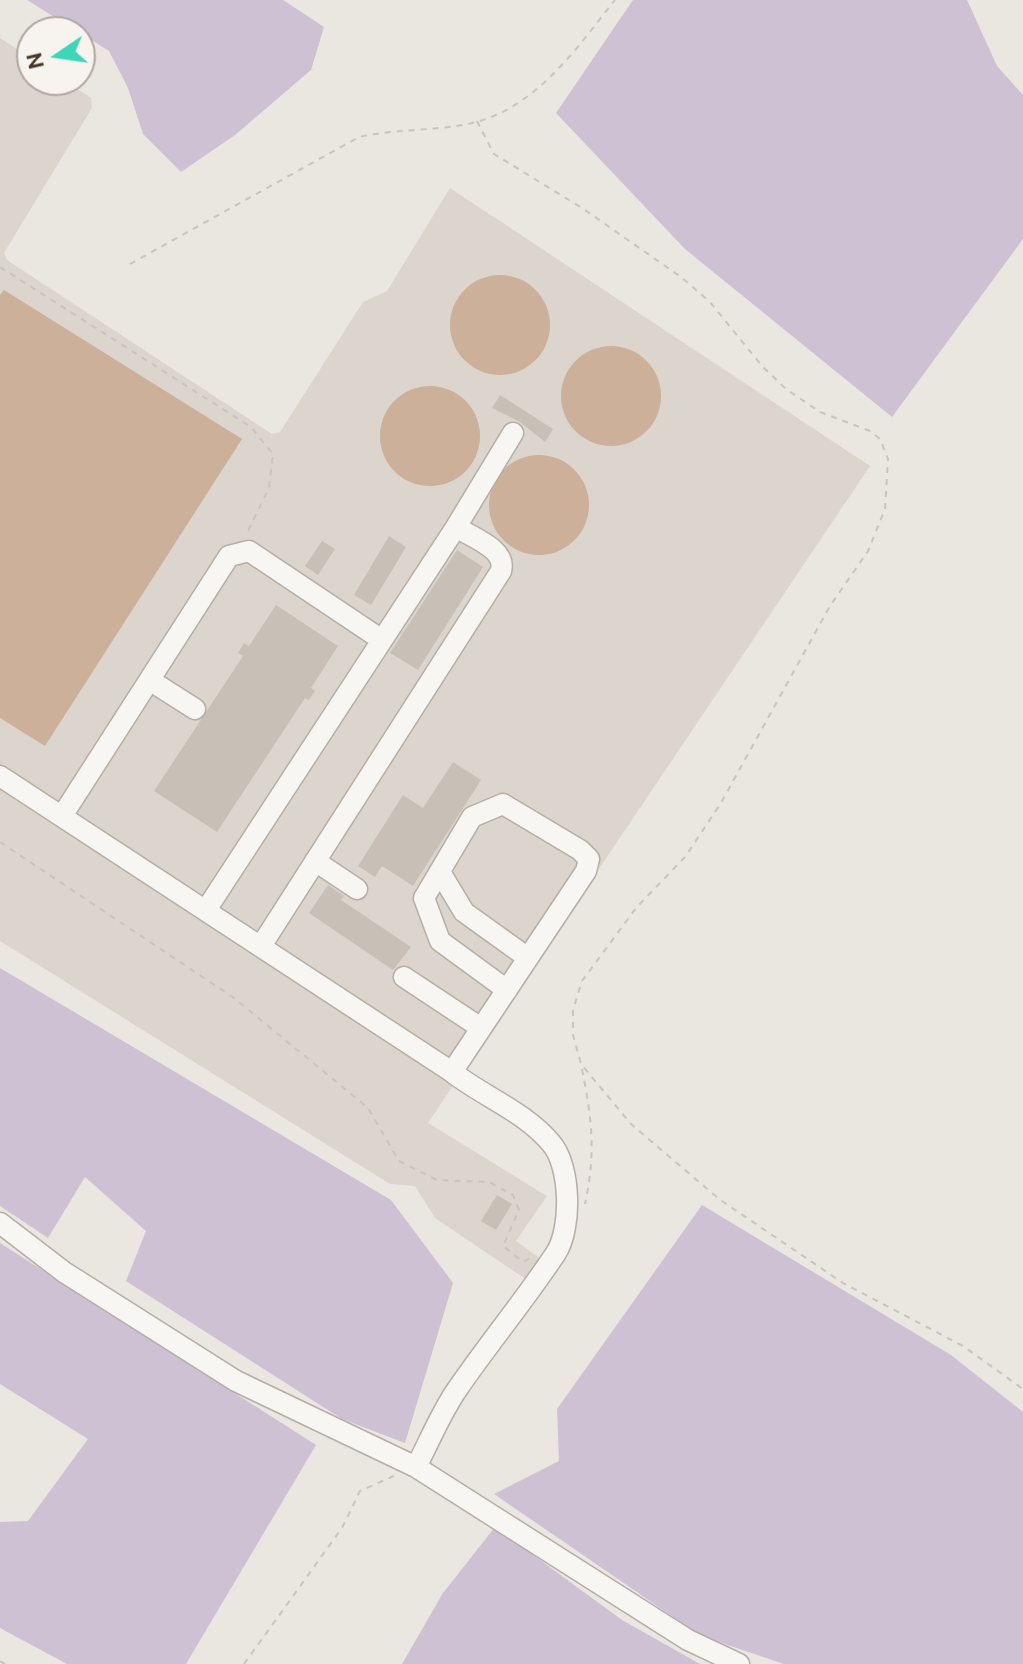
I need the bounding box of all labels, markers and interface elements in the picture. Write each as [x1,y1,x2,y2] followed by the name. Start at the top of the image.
[16,16,96,96] north arrow
[20,50,48,72] text: N

